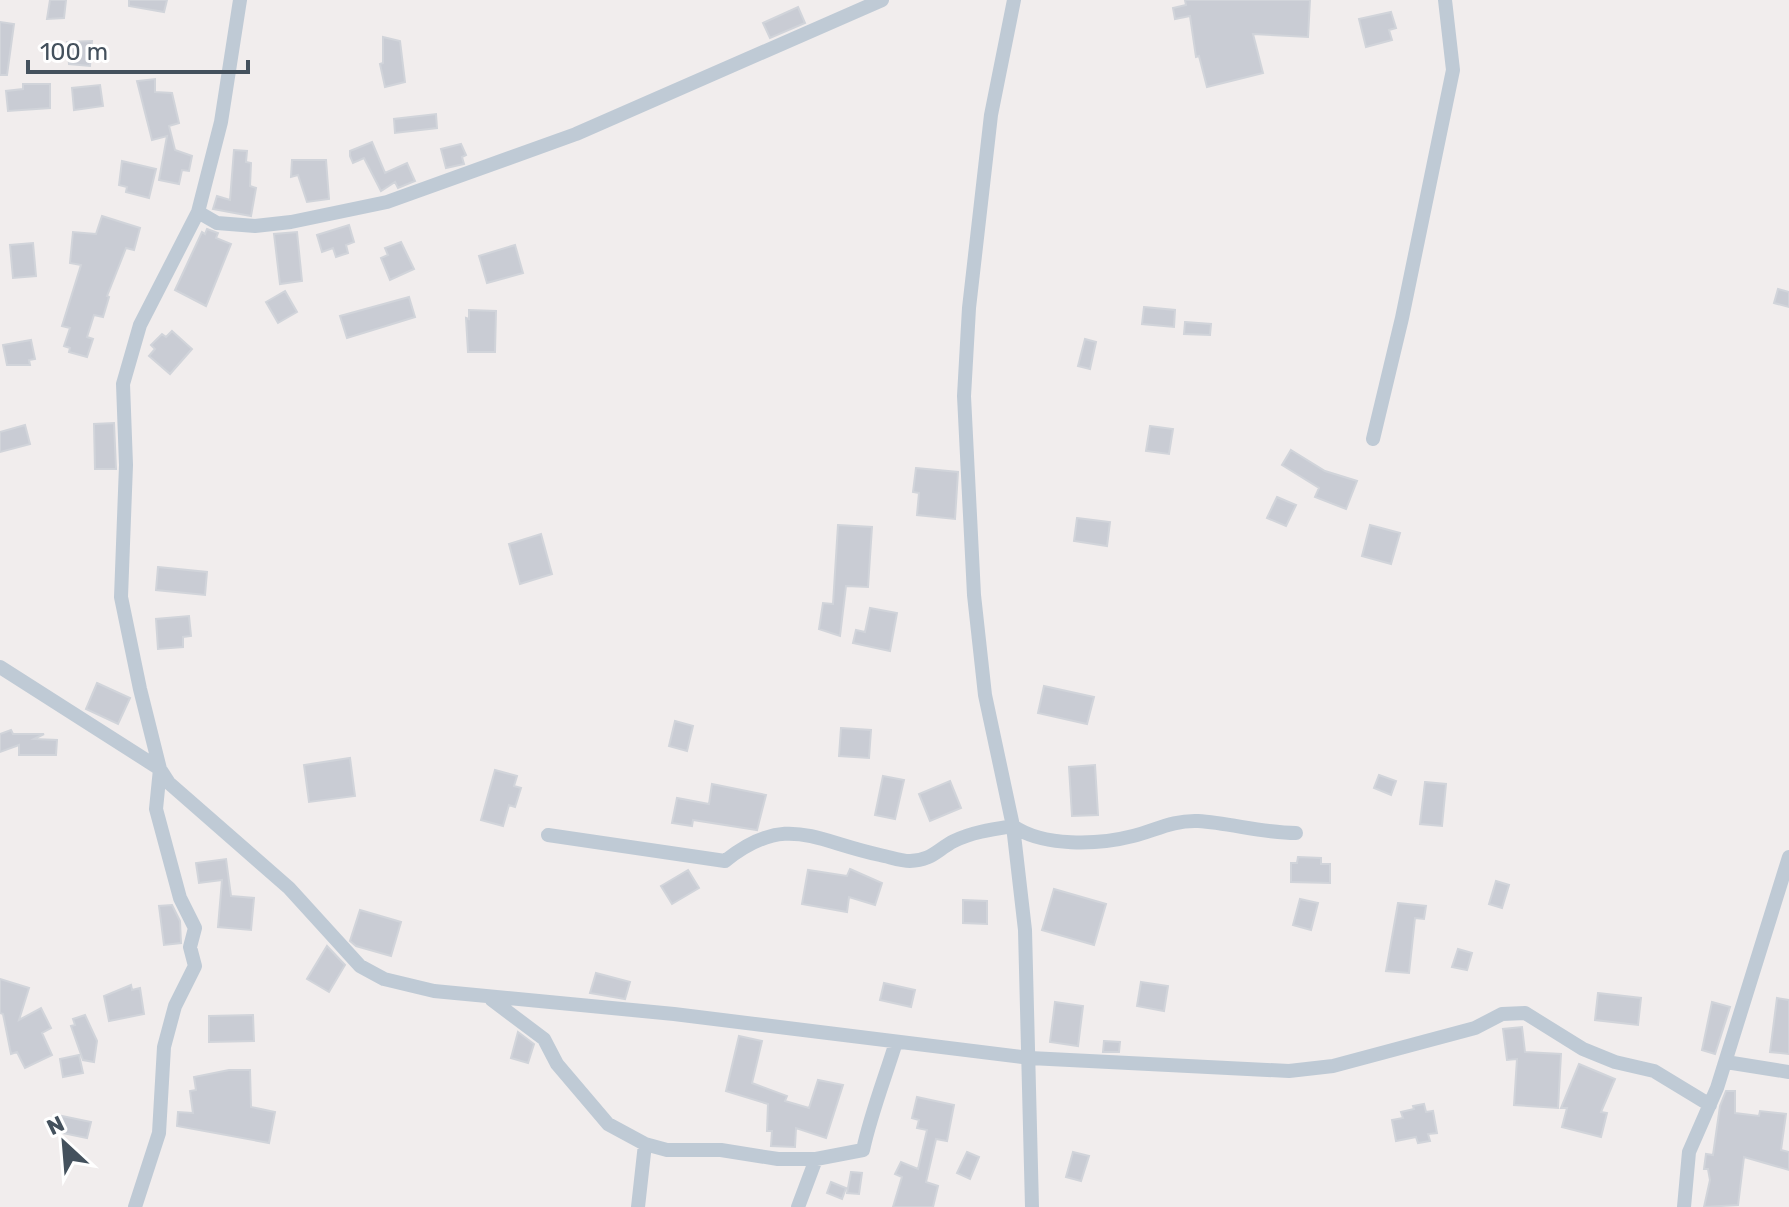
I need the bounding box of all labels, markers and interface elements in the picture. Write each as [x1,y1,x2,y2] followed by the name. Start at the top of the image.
[28,24,248,74] scale bar
[40,38,108,66] text: 100 m
[24,1103,104,1183] north arrow
[42,1110,68,1141] text: N

